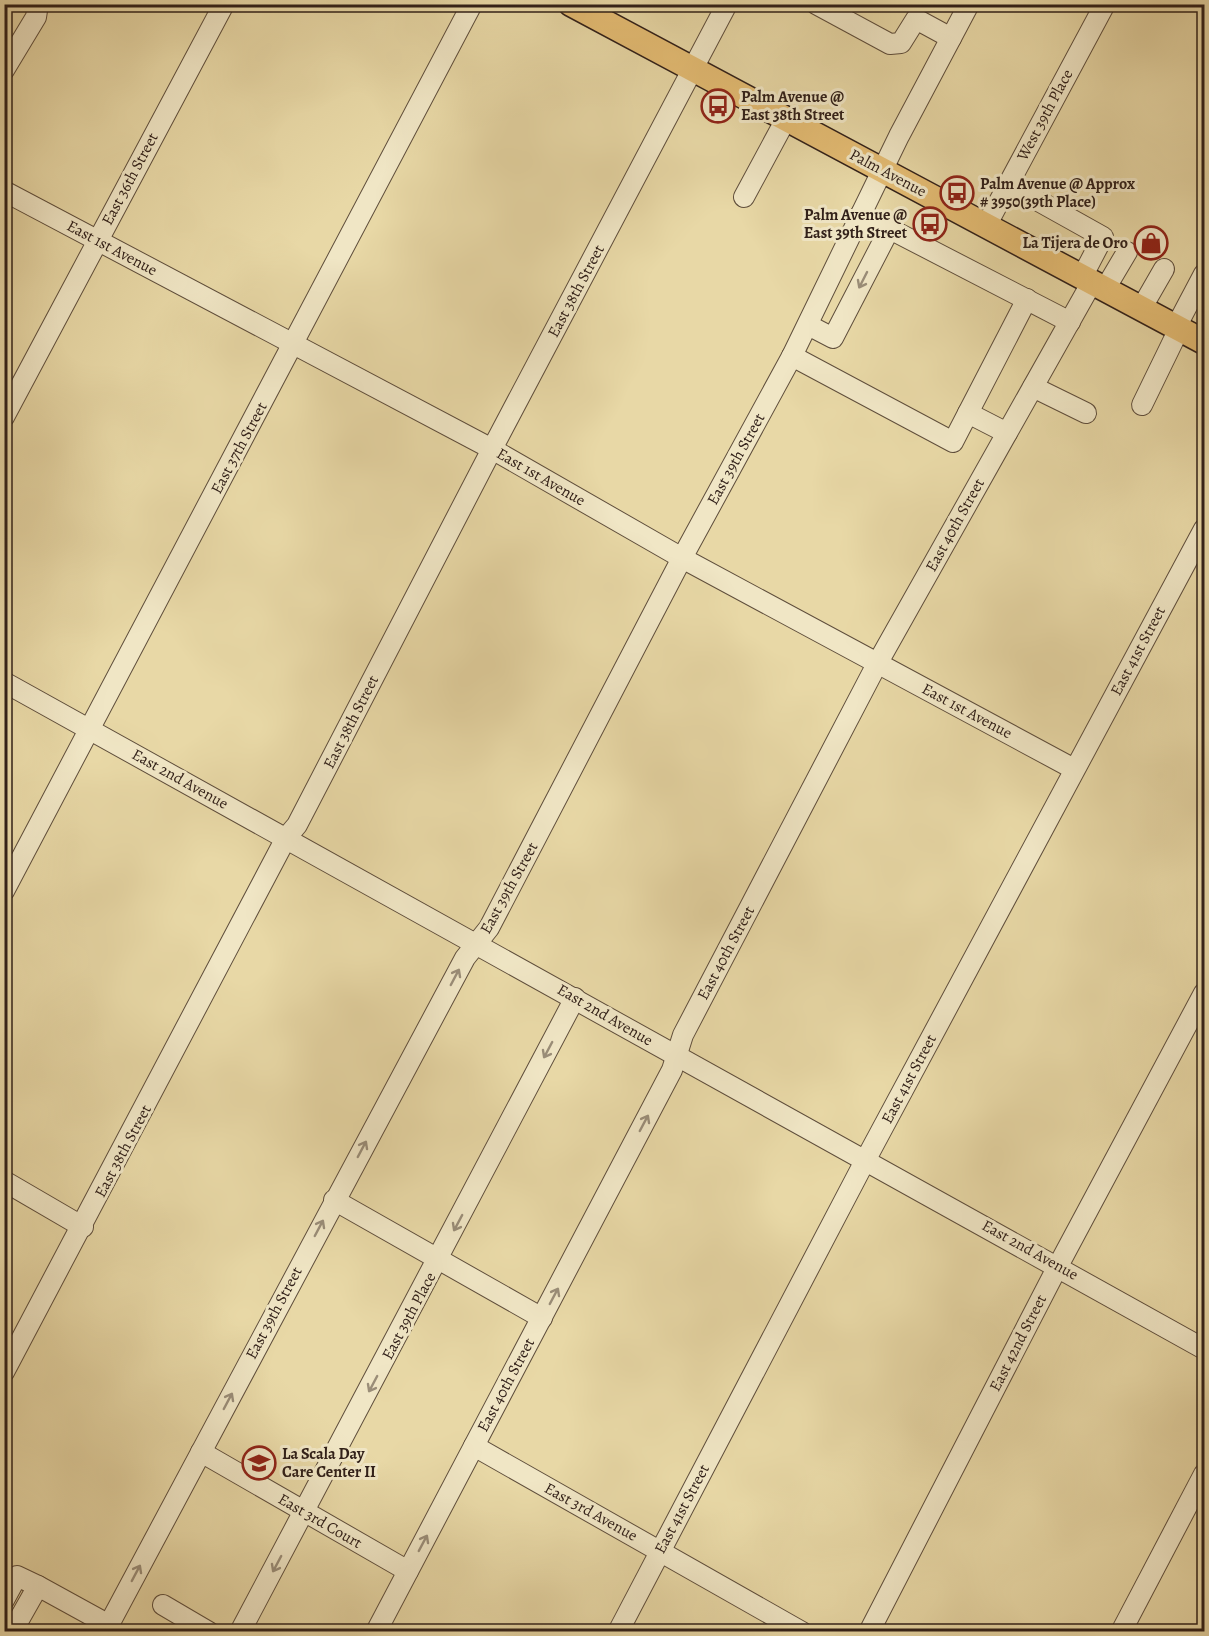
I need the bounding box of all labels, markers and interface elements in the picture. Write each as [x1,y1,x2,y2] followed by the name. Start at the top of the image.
[1011,65,1078,165] street label: West 39th Place
[741,86,845,126] place label: Palm Avenue @ East 38th Street
[700,88,736,124] bus stop icon: Palm Avenue @ East 38th Street
[96,129,164,229] street label: East 36th Street
[846,144,930,202] street label: Palm Avenue
[980,173,1135,213] place label: Palm Avenue @ Approx # 3950(39th Place)
[939,175,975,211] bus stop icon: Palm Avenue @ Approx # 3950(39th Place)
[804,204,908,244] place label: Palm Avenue @ East 39th Street
[912,206,948,242] bus stop icon: Palm Avenue @ East 39th Street
[63,215,161,281] street label: East 1st Avenue
[1133,225,1169,261] shop icon: La Tijera de Oro
[1023,232,1128,254] place label: La Tijera de Oro
[542,241,610,341] street label: East 38th Street
[857,271,869,288] one-way arrow
[206,398,272,498] street label: East 37th Street
[702,409,770,509] street label: East 39th Street
[492,443,590,511] street label: East 1st Avenue
[920,474,990,576] street label: East 40th Street
[1105,602,1171,700] street label: East 41st Street
[318,671,384,773] street label: East 38th Street
[918,678,1016,744] street label: East 1st Avenue
[128,743,232,815] street label: East 2nd Avenue
[475,838,543,938] street label: East 39th Street
[692,902,760,1004] street label: East 40th Street
[449,969,461,986] one-way arrow
[553,979,657,1051] street label: East 2nd Avenue
[876,1030,942,1128] street label: East 41st Street
[542,1041,554,1058] one-way arrow
[89,1101,157,1201] street label: East 38th Street
[639,1115,650,1133] one-way arrow
[356,1141,368,1158] one-way arrow
[452,1214,464,1231] one-way arrow
[978,1214,1082,1286] street label: East 2nd Avenue
[314,1220,326,1238] one-way arrow
[240,1263,308,1363] street label: East 39th Street
[377,1268,441,1364] street label: East 39th Place
[548,1287,560,1305] one-way arrow
[984,1291,1052,1395] street label: East 42nd Street
[472,1334,540,1436] street label: East 40th Street
[367,1375,378,1393] one-way arrow
[223,1392,234,1410] one-way arrow
[282,1443,376,1483] place label: La Scala Day Care Center II
[241,1445,277,1481] school or university icon: La Scala Day Care Center II
[649,1460,715,1558] street label: East 41st Street
[540,1477,642,1547] street label: East 3rd Avenue
[274,1488,366,1554] street label: East 3rd Court
[418,1534,429,1552] one-way arrow
[271,1555,283,1572] one-way arrow
[130,1565,142,1582] one-way arrow

